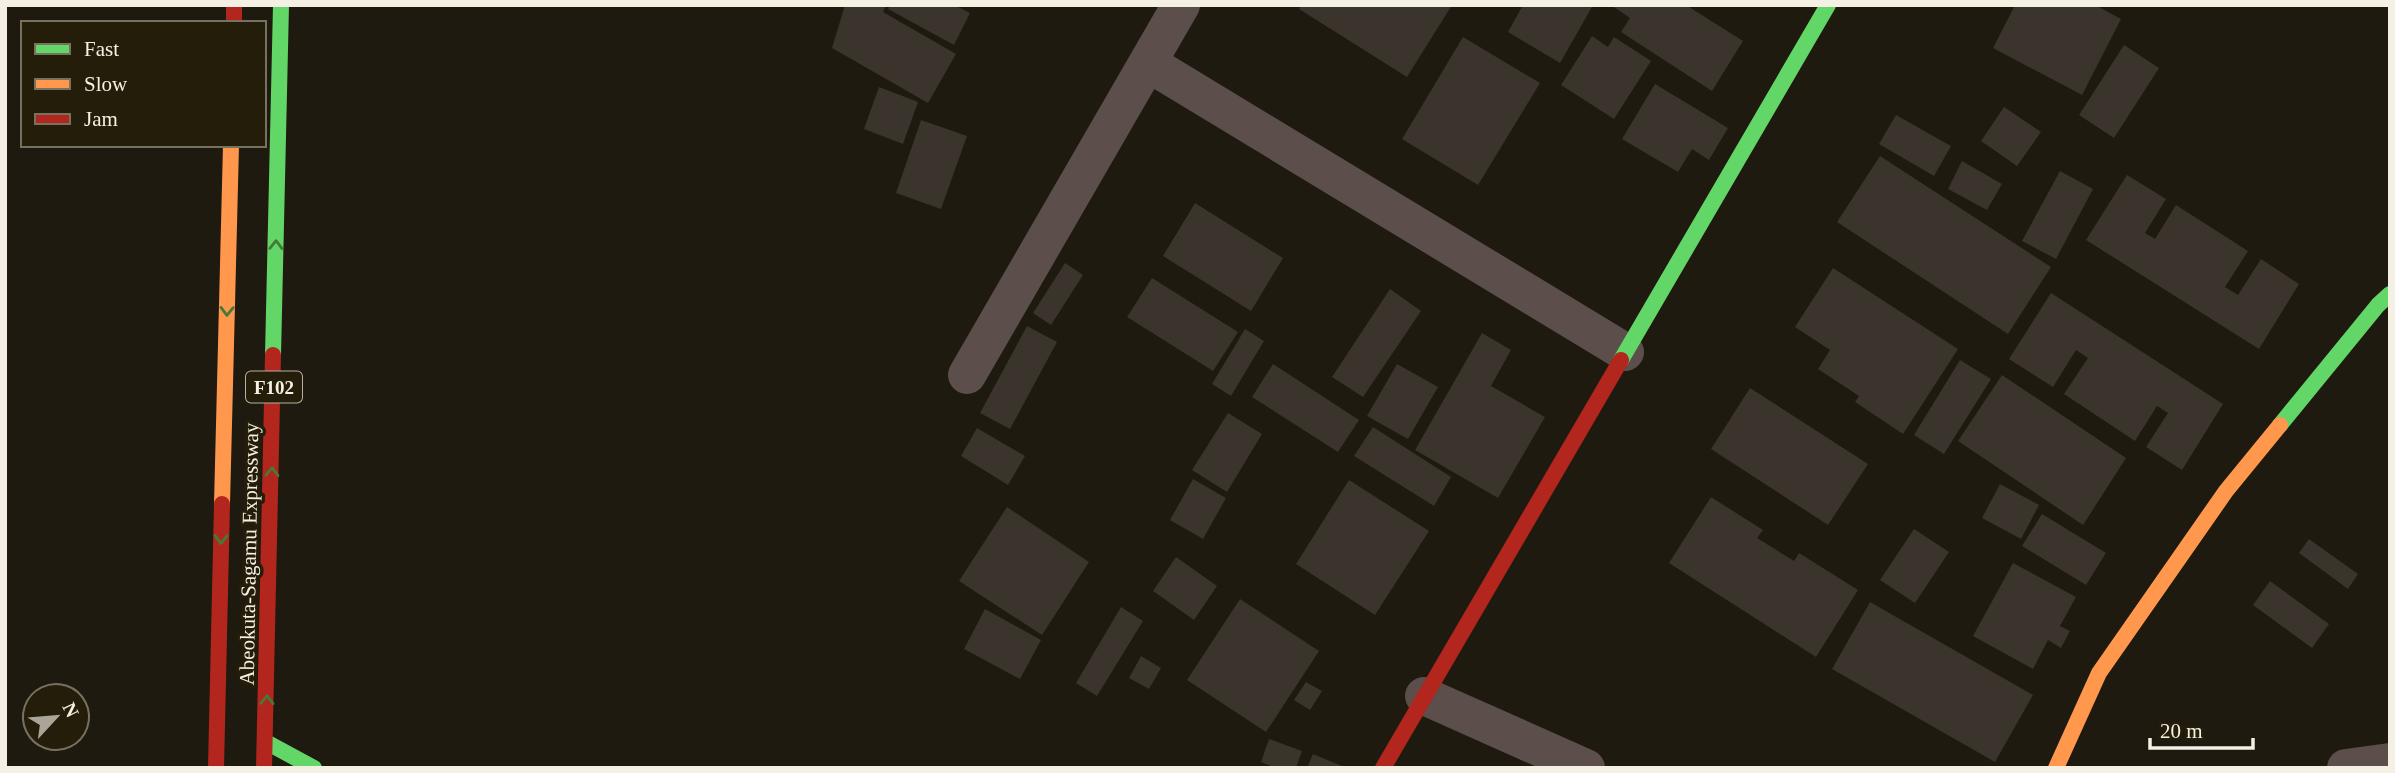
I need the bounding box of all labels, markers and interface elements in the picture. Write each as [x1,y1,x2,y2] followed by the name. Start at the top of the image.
[21,21,266,147] legend
[84,37,119,61] text: Fast
[84,72,128,96] text: Slow
[84,107,118,131] text: Jam
[269,239,284,250] one-way arrow
[219,307,235,317] one-way arrow
[246,372,302,402] road number: F102
[235,422,263,686] street label: Abeokuta-Sagamu Expressway
[264,466,280,477] one-way arrow
[214,534,229,545] one-way arrow
[21,682,91,752] north arrow
[259,694,275,704] one-way arrow
[58,699,83,721] text: N
[2150,706,2253,750] scale bar
[2160,719,2203,743] text: 20 m

